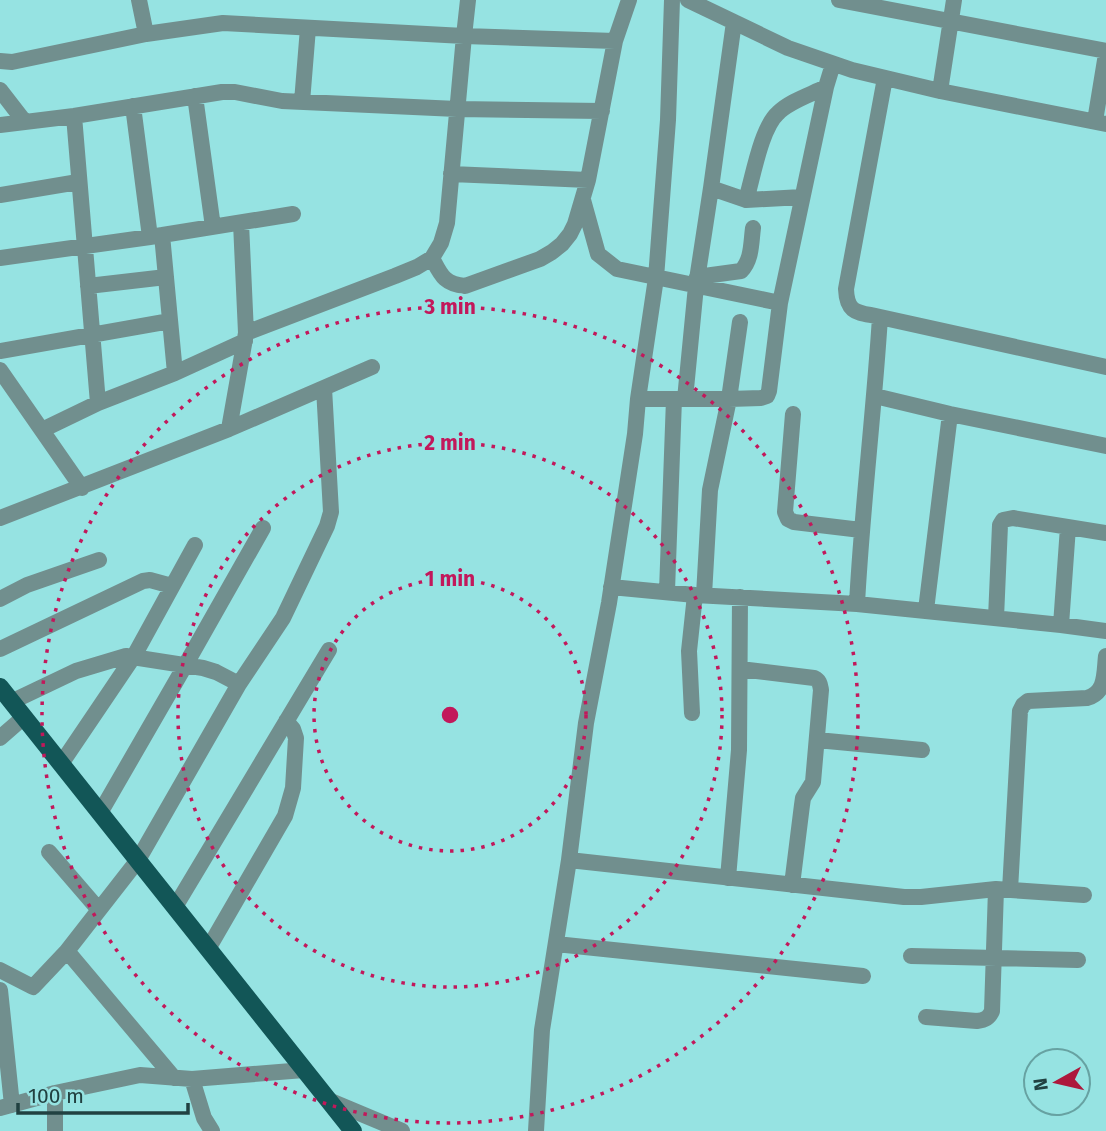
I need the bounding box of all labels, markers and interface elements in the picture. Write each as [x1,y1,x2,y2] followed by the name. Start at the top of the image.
[423,294,476,320] text: 3 min
[424,430,476,456] text: 2 min
[425,566,475,592] text: 1 min
[438,703,462,727] centre of rings
[1022,1047,1092,1117] north arrow
[18,1072,187,1116] scale bar
[1028,1076,1053,1092] text: N
[28,1083,84,1109] text: 100 m

